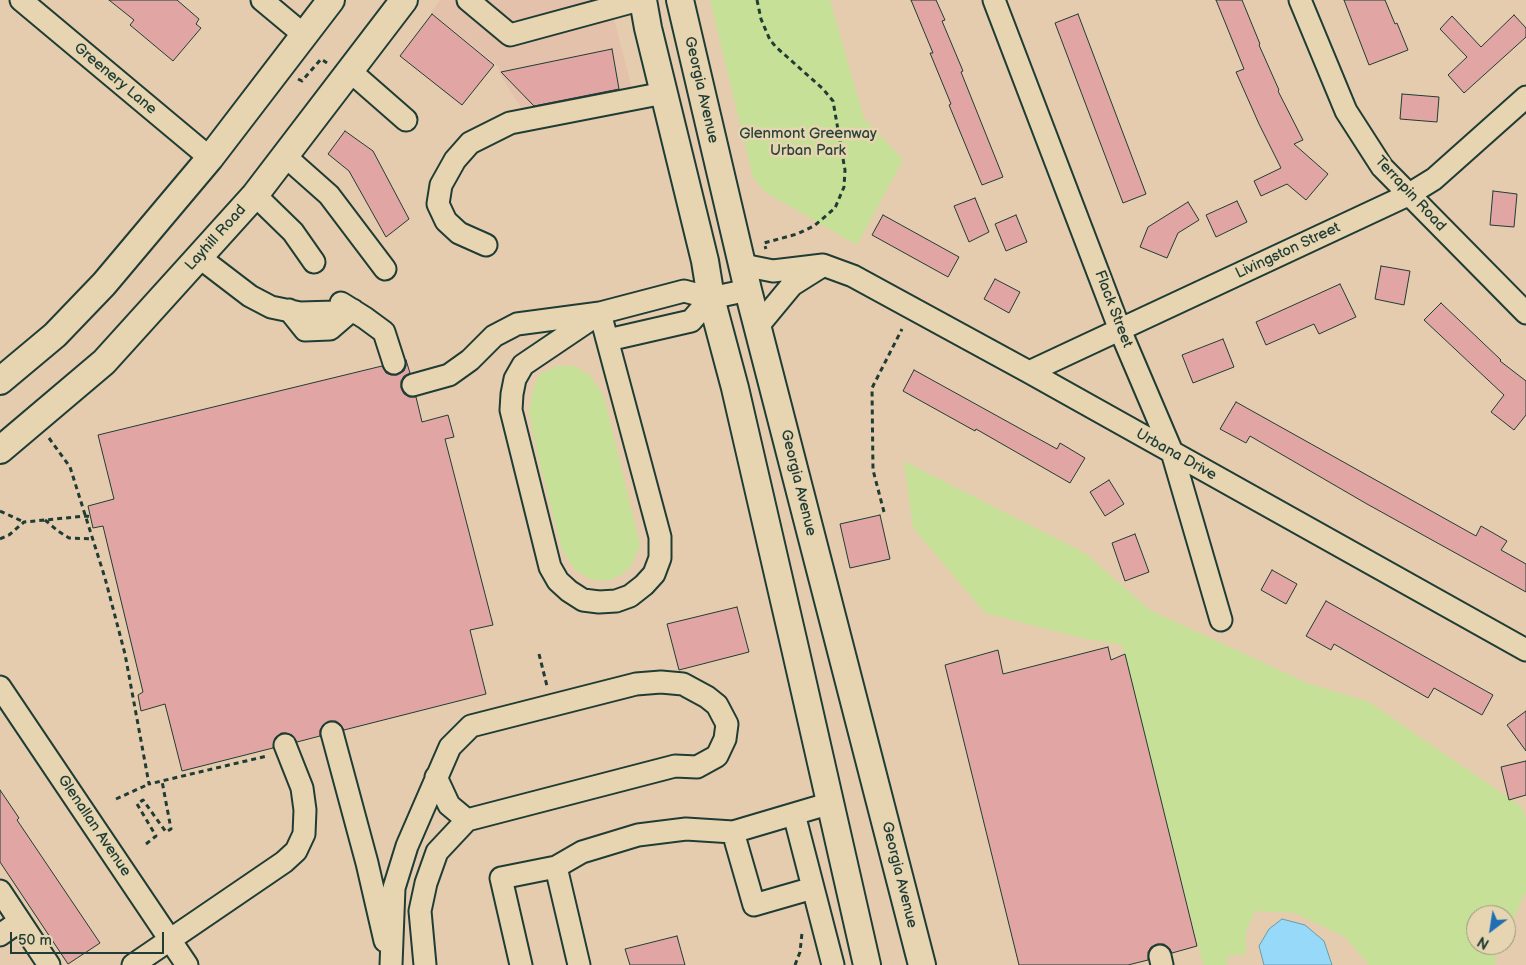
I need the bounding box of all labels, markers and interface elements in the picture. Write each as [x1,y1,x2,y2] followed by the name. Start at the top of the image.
[680,35,722,145] street label: Georgia Avenue
[70,39,160,119] street label: Greenery Lane
[739,125,877,160] park label: Glenmont Greenway Urban Park
[1371,153,1449,235] street label: Terrapin Road
[182,201,250,275] street label: Layhill Road
[1233,219,1343,283] street label: Livingston Street
[1090,268,1136,350] street label: Flack Street
[1132,425,1220,485] street label: Urbana Drive
[776,428,820,538] street label: Georgia Avenue
[53,772,135,880] street label: Glenallan Avenue
[877,820,921,930] street label: Georgia Avenue
[1466,905,1516,955] north arrow
[12,922,166,954] scale bar
[18,931,52,950] text: 50 m
[1475,932,1492,952] text: N

